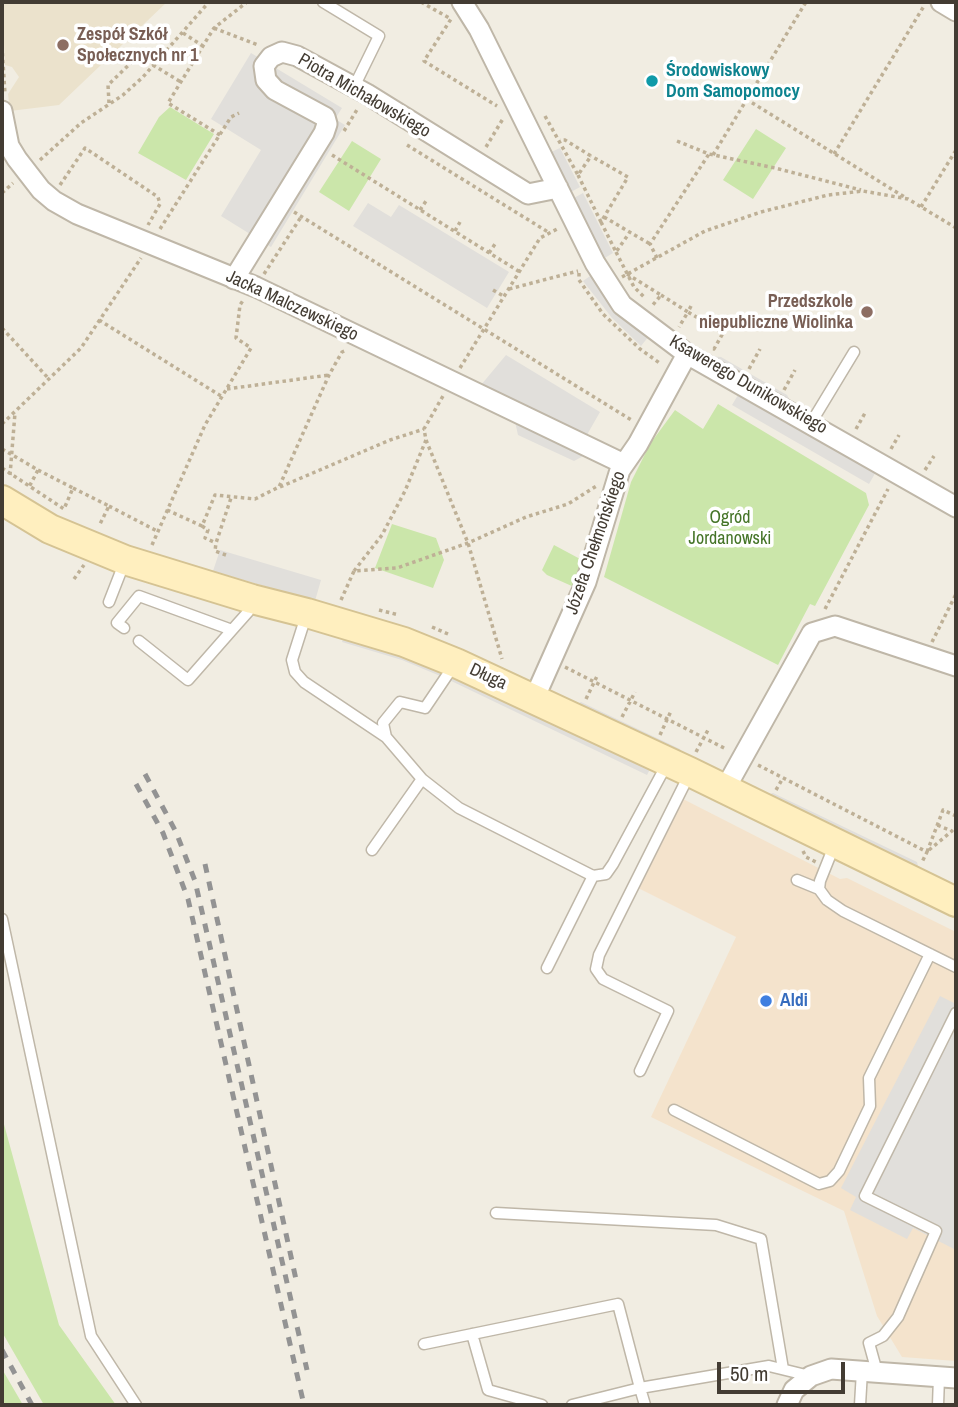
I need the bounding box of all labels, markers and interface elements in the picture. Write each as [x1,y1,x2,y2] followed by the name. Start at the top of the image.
[77,24,198,66] place label: Zespół Szkół Społecznych nr 1
[55,37,71,53] marker: Zespół Szkół Społecznych nr 1
[294,49,434,143] street label: Piotra Michałowskiego
[666,60,800,102] place label: Środowiskowy Dom Samopomocy
[644,73,660,89] marker: Środowiskowy Dom Samopomocy
[222,266,362,346] street label: Jacka Malczewskiego
[699,291,853,334] place label: Przedszkole niepubliczne Wiolinka
[859,304,875,320] marker: Przedszkole niepubliczne Wiolinka
[665,331,831,439] street label: Ksawerego Dunikowskiego
[561,469,631,617] street label: Józefa Chełmońskiego
[689,507,771,550] park label: Ogród Jordanowski
[466,659,510,695] street label: Długa
[780,990,808,1012] place label: Aldi
[758,993,774,1009] marker: Aldi
[720,1348,848,1392] scale bar
[730,1359,768,1388] text: 50 m

